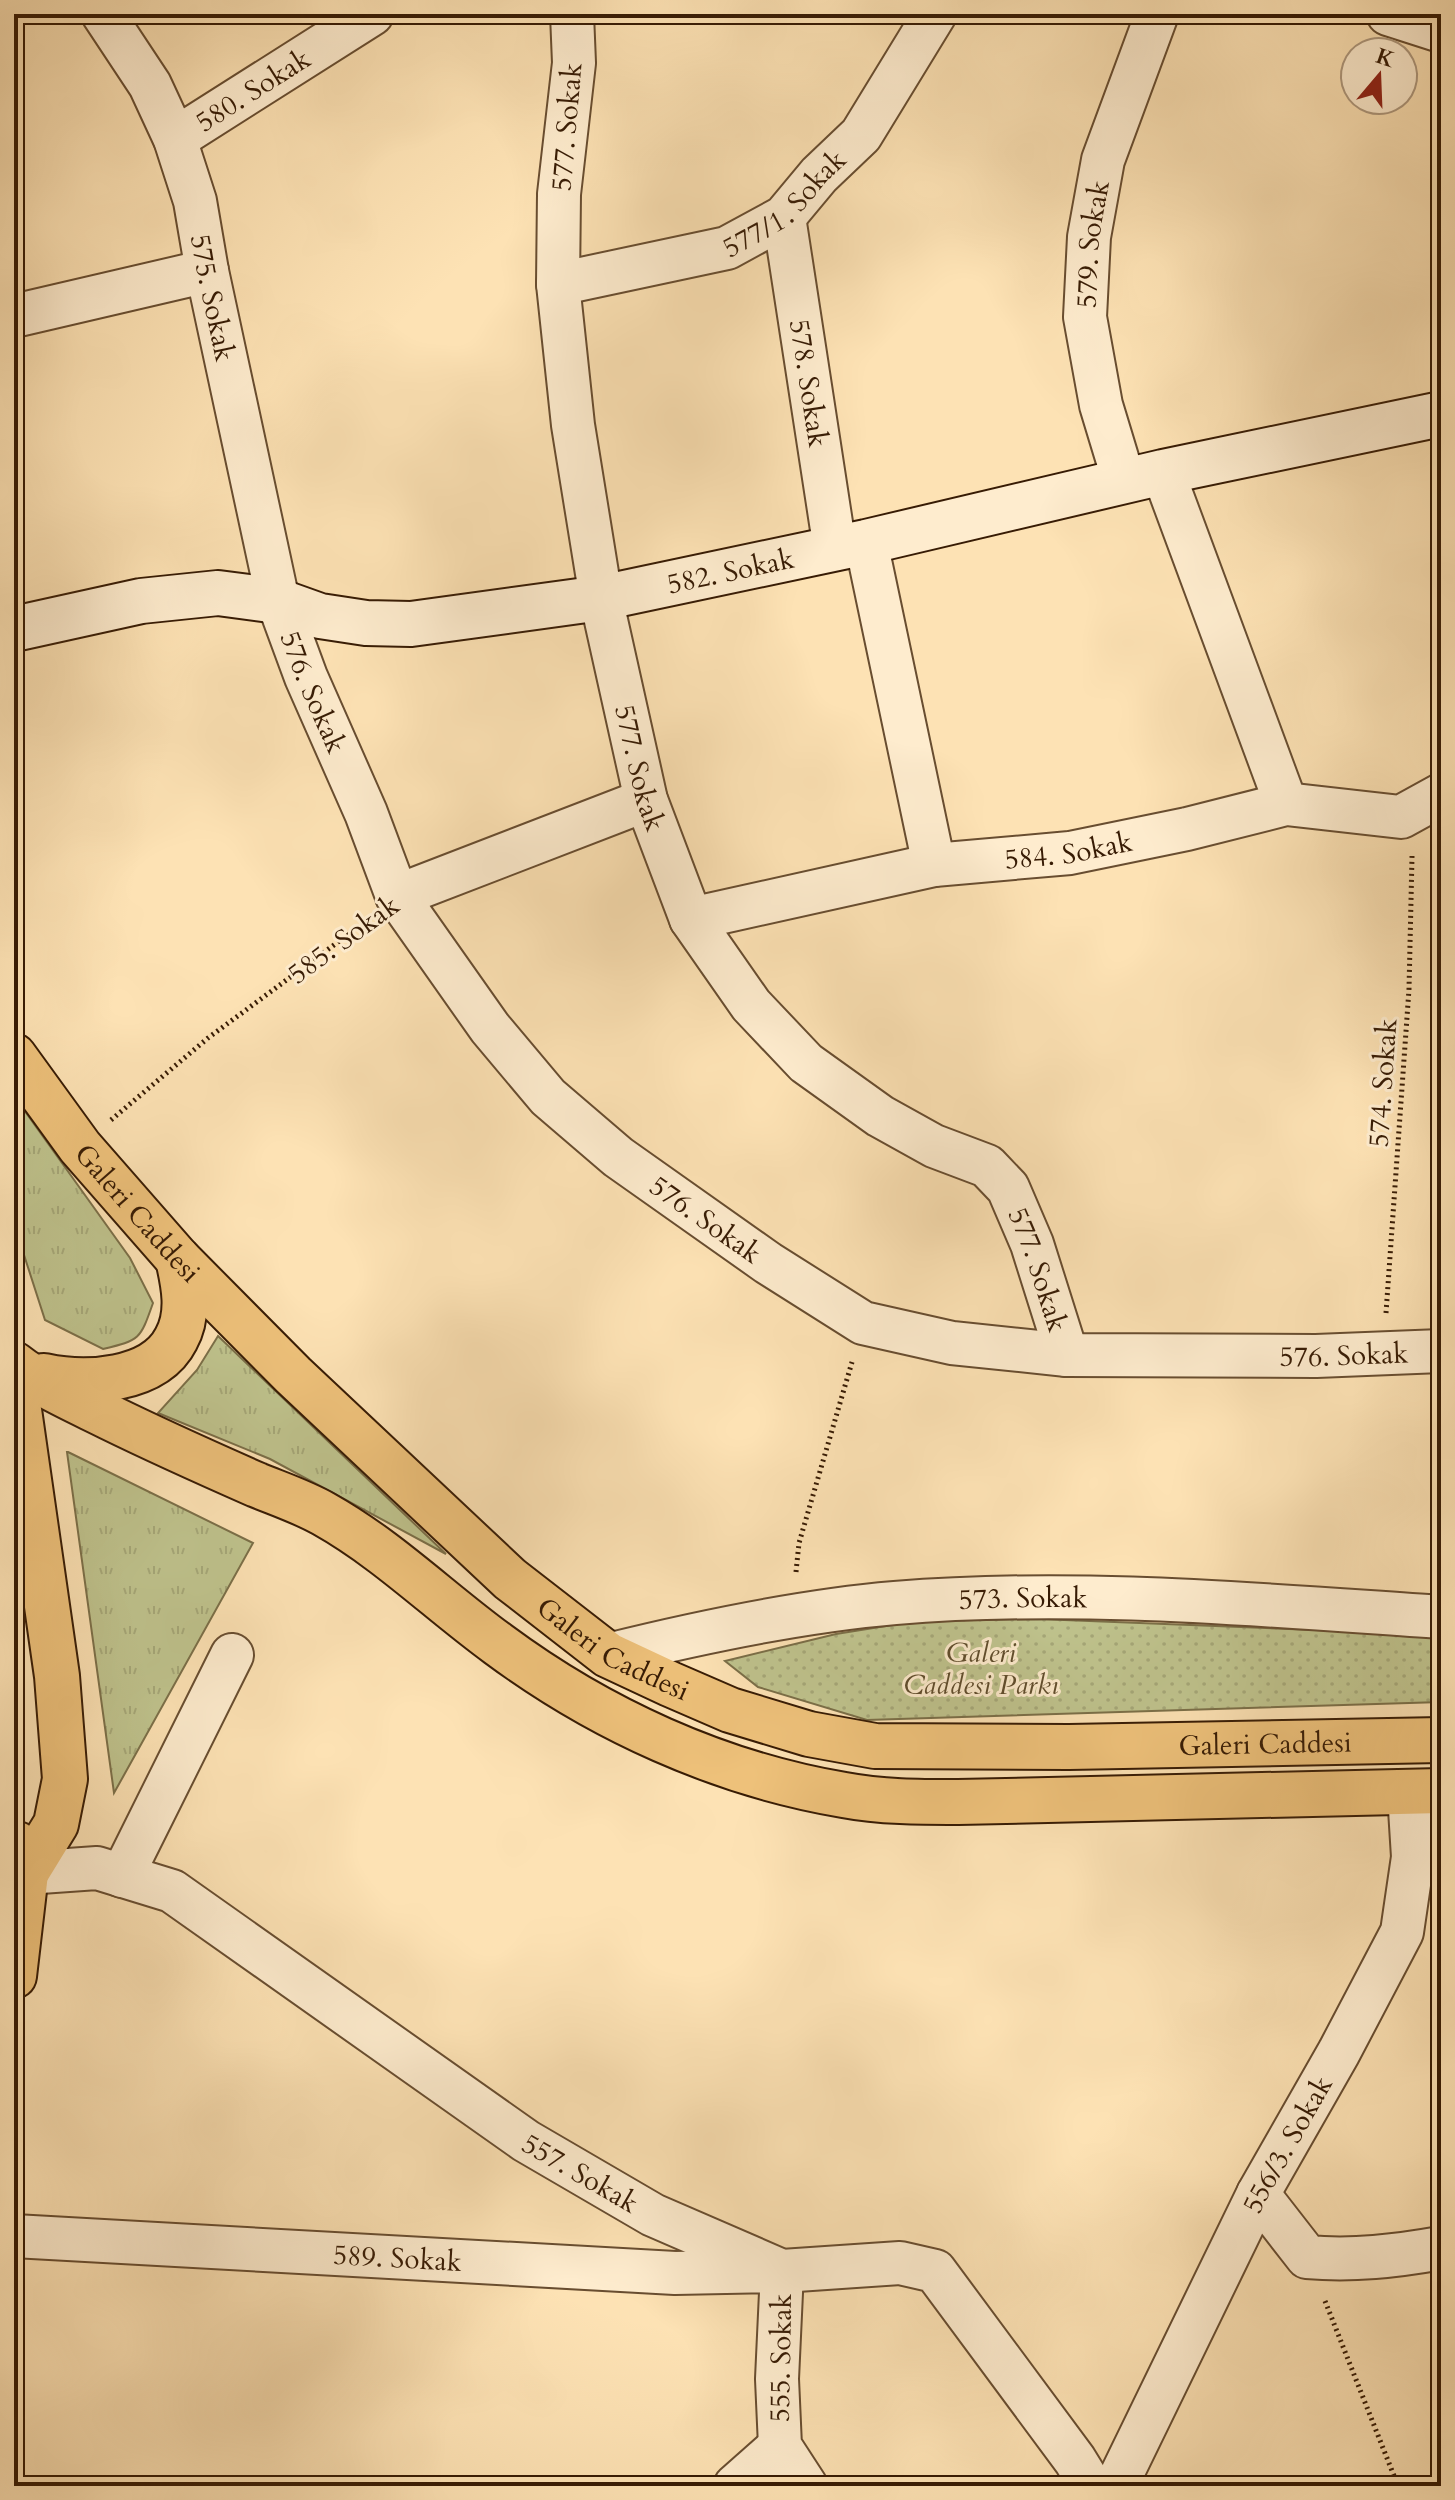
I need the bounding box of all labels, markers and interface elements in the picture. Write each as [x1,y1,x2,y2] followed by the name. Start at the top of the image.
[1339,36,1419,116] north arrow
[189,40,318,141] street label: 580. Sokak
[1372,41,1399,75] text: K
[542,61,592,193] street label: 577. Sokak
[716,141,854,267] street label: 577/1. Sokak
[1067,177,1119,309] street label: 579. Sokak
[181,231,244,365] street label: 575. Sokak
[780,317,837,450] street label: 578. Sokak
[663,540,797,604] street label: 582. Sokak
[271,626,355,759] street label: 576. Sokak
[605,701,674,837] street label: 577. Sokak
[1003,823,1136,879] street label: 584. Sokak
[280,887,407,993] street label: 585. Sokak
[1360,1017,1406,1149] street label: 574. Sokak
[66,1136,209,1291] street label: Galeri Caddesi
[642,1167,769,1273] street label: 576. Sokak
[999,1202,1076,1337] street label: 577. Sokak
[1279,1334,1409,1376] street label: 576. Sokak
[958,1579,1088,1619] street label: 573. Sokak
[529,1589,695,1710] street label: Galeri Caddesi
[903,1634,1059,1704] park label: Galeri Caddesi Parkı
[1178,1724,1352,1765] street label: Galeri Caddesi
[1234,2069,1342,2220] street label: 556/3. Sokak
[515,2125,645,2222] street label: 557. Sokak
[332,2236,463,2281] street label: 589. Sokak
[761,2293,801,2423] street label: 555. Sokak

